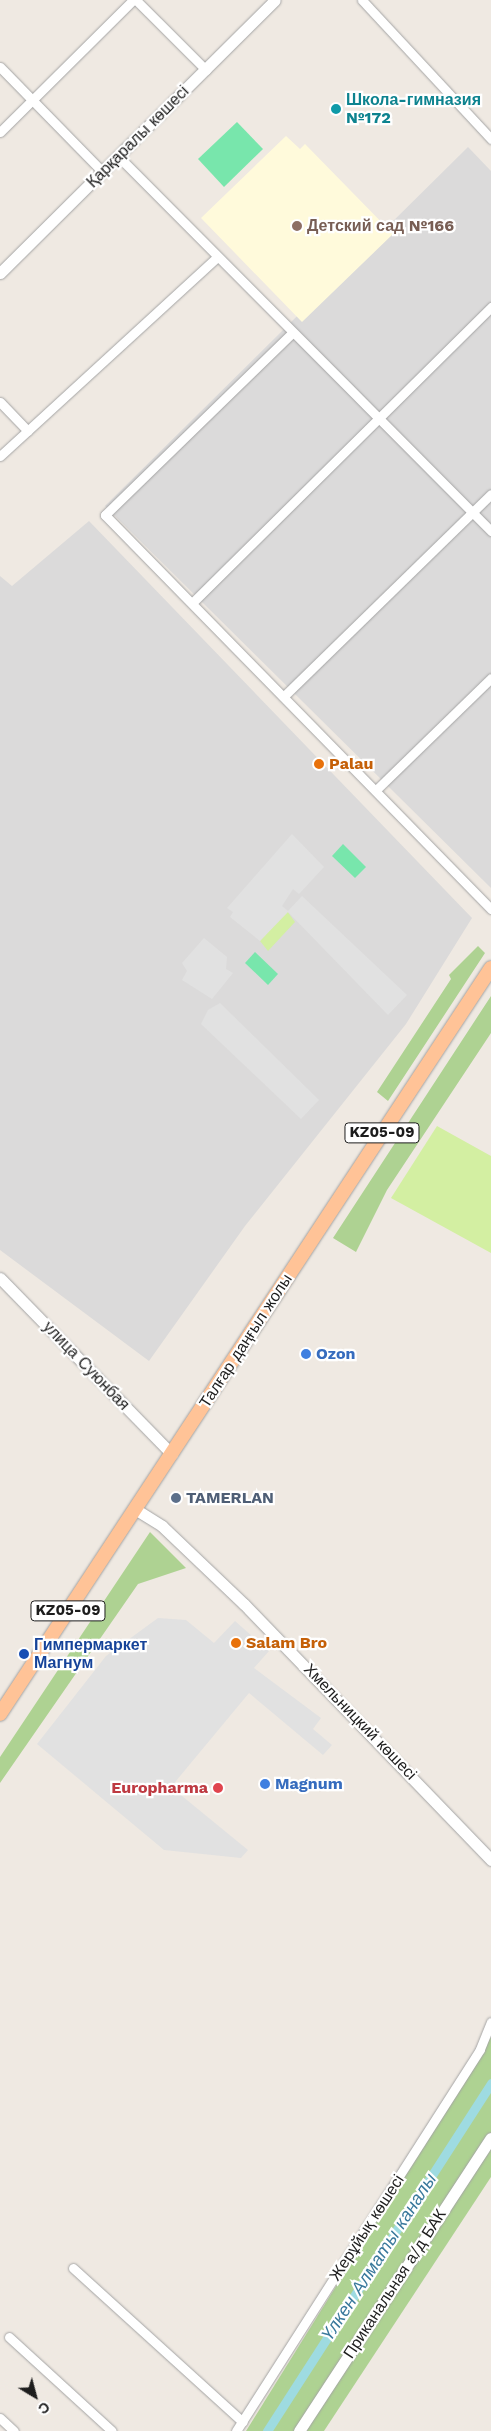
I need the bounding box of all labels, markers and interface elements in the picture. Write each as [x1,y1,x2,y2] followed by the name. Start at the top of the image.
[83,82,193,192] street label: Қарқаралы көшесі
[346,90,481,128] place label: Школа-гимназия №172
[330,103,342,115] marker: Школа-гимназия №172
[307,216,454,236] place label: Детский сад №166
[291,220,303,232] marker: Детский сад №166
[329,754,373,774] place label: Palau
[313,758,325,770] marker: Palau
[343,1120,421,1146] road number: KZ05-09
[196,1270,296,1412] street label: Талғар даңғыл жолы
[39,1318,133,1414] street label: улица Суюнбая
[316,1344,355,1364] place label: Ozon
[300,1348,312,1360] marker: Ozon
[186,1488,274,1508] place label: TAMERLAN
[170,1492,182,1504] marker: TAMERLAN
[29,1598,107,1624] road number: KZ05-09
[246,1633,327,1653] place label: Salam Bro
[34,1635,147,1673] place label: Гимпермаркет Магнум
[230,1637,242,1649] marker: Salam Bro
[18,1648,30,1660] marker: Гимпермаркет Магнум
[300,1660,420,1784] street label: Хмельницкий көшесі
[275,1774,343,1794] place label: Magnum
[111,1778,208,1798] place label: Europharma
[259,1778,271,1790] marker: Magnum
[212,1782,224,1794] marker: Europharma
[317,2169,441,2345] water label: Үлкен Алматы каналы
[326,2171,408,2285] street label: Жерұйық көшесі
[340,2206,450,2362] street label: Приканальная а/д БАК
[10,2371,60,2421] north arrow
[35,2399,53,2417] text: С

